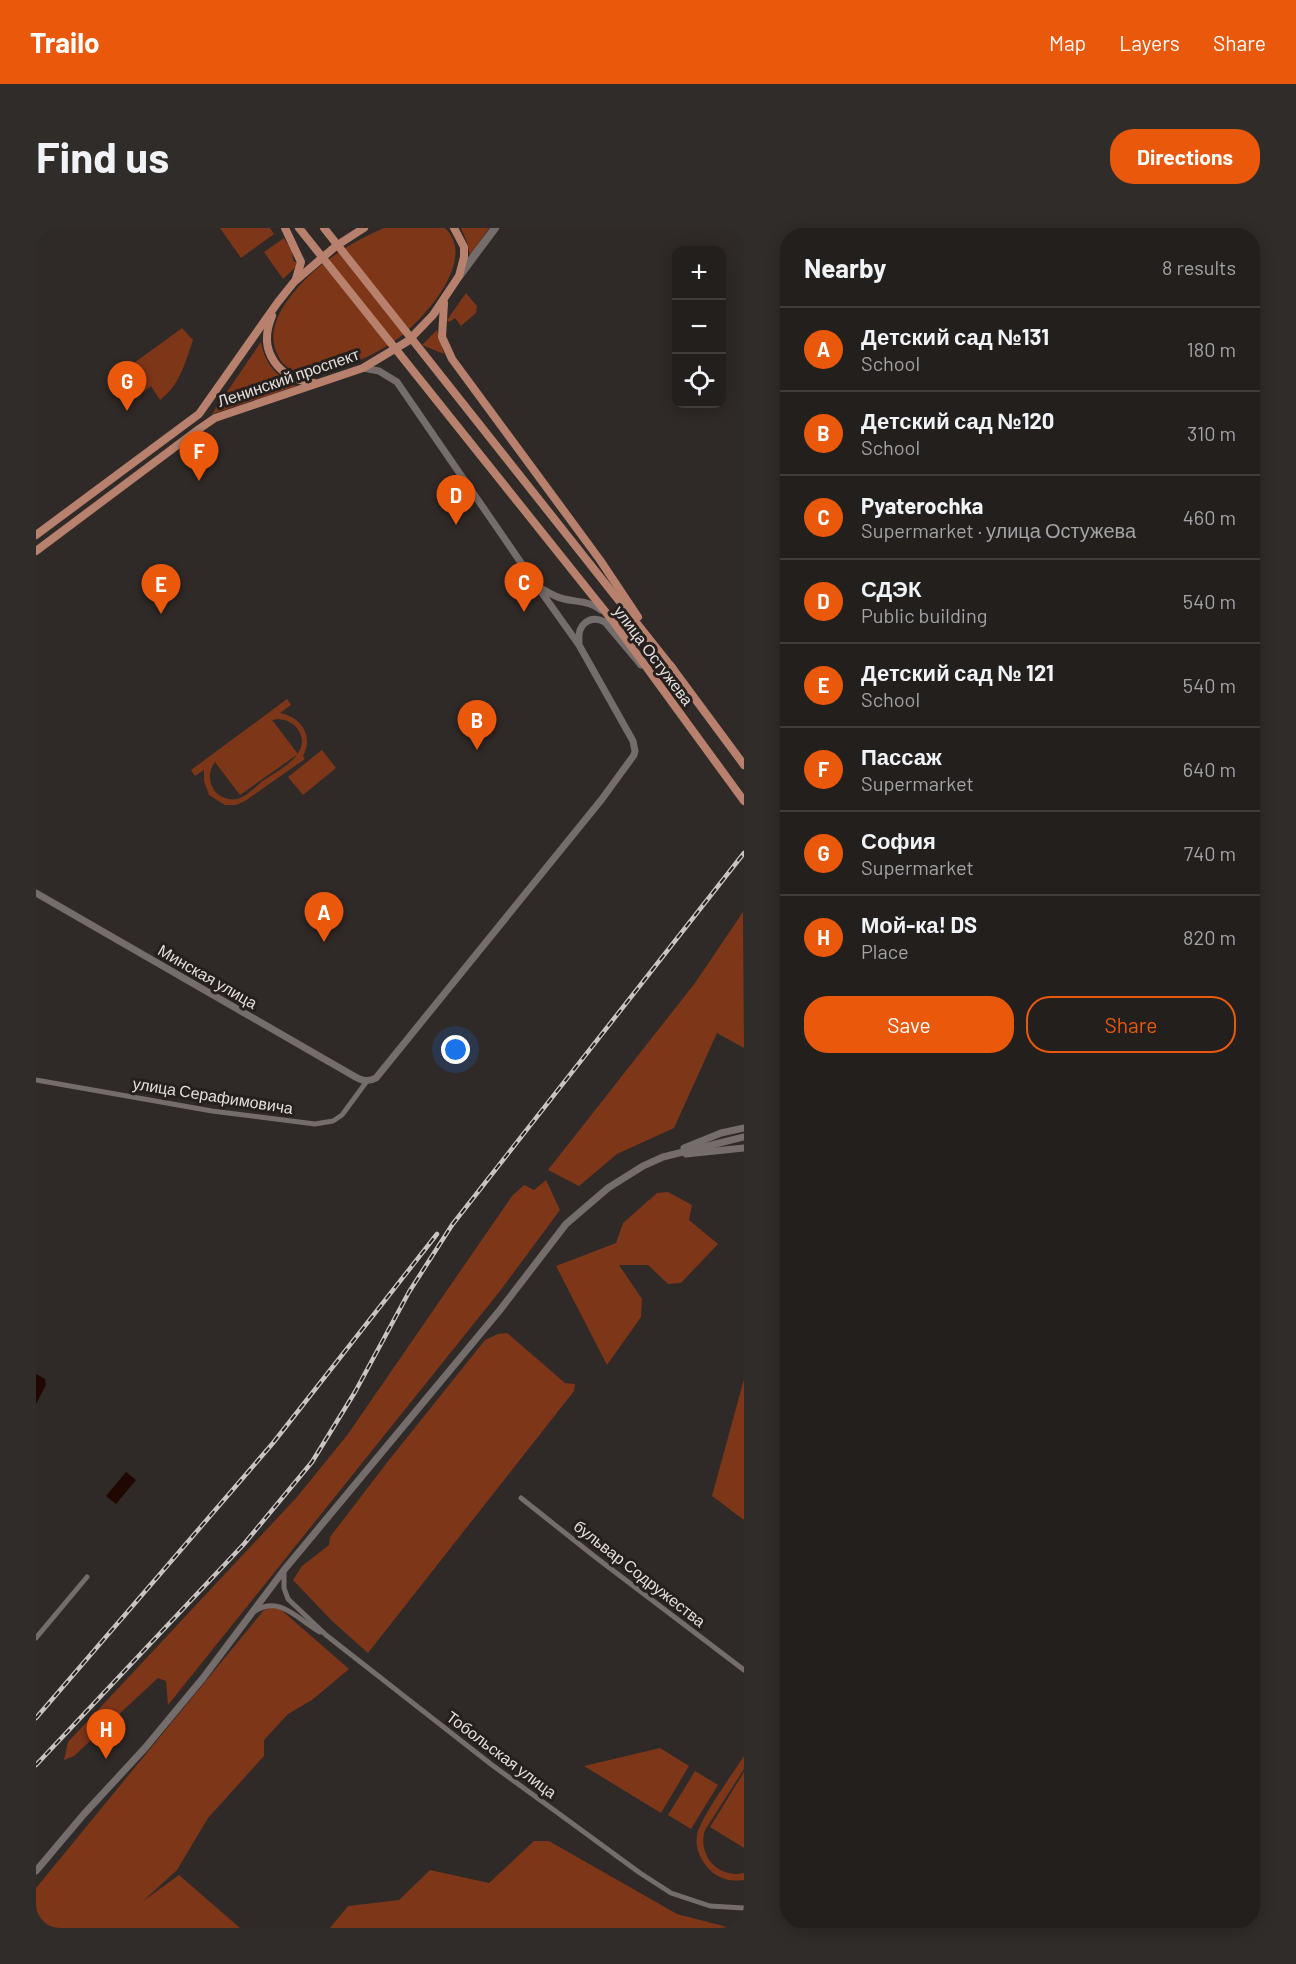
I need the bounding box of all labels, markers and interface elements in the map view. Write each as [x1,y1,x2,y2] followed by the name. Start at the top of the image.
[30,25,100,59] text: Trailo
[1049,30,1086,55] text: Map
[1119,30,1180,55] text: Layers
[1213,30,1266,55] text: Share
[1110,129,1260,184] button: Directions
[36,131,169,181] text: Find us
[672,246,726,408] map controls
[672,246,726,300] button: +
[804,252,886,283] text: Nearby
[1162,255,1236,279] text: 8 results
[672,300,726,354] button: −
[861,323,1049,349] text: Детский сад №131
[817,337,830,361] text: A
[1187,337,1236,361] text: 180 m
[215,344,362,410] street label: Ленинский проспект
[861,351,920,375] text: School
[672,354,726,408] button: locate
[108,362,146,411] pin: G
[861,407,1054,433] text: Детский сад №120
[817,421,830,445] text: B
[1187,421,1236,445] text: 310 m
[180,432,218,481] pin: F
[861,435,920,459] text: School
[436,476,476,525] pin: D
[861,492,983,518] text: Pyaterochka
[817,505,830,529] text: C
[1183,505,1236,529] text: 460 m
[861,518,1136,542] text: Supermarket · улица Остужева
[504,562,544,612] pin: C
[142,564,180,614] pin: E
[861,575,921,601] text: СДЭК
[817,589,830,613] text: D
[1183,589,1236,613] text: 540 m
[610,601,698,709] street label: улица Остужева
[861,603,987,627] text: Public building
[861,659,1054,685] text: Детский сад № 121
[818,673,829,697] text: E
[1183,673,1236,697] text: 540 m
[861,687,920,711] text: School
[458,700,496,750] pin: B
[861,743,942,769] text: Пассаж
[818,757,829,781] text: F
[1183,757,1236,781] text: 640 m
[861,771,974,795] text: Supermarket
[861,827,936,853] text: София
[817,841,830,865] text: G
[1184,841,1236,865] text: 740 m
[861,855,974,879] text: Supermarket
[304,892,344,942] pin: A
[861,911,977,937] text: Мой-ка! DS
[817,925,830,949] text: H
[1183,925,1236,949] text: 820 m
[861,939,909,963] text: Place
[155,940,261,1012] street label: Минская улица
[804,996,1014,1053] button: Save
[1026,996,1236,1053] button: Share
[441,1035,470,1064] your location
[131,1073,295,1117] street label: улица Серафимовича
[570,1516,710,1630] street label: бульвар Содружества
[443,1706,561,1802] street label: Тобольская улица
[86,1710,126,1759] pin: H

